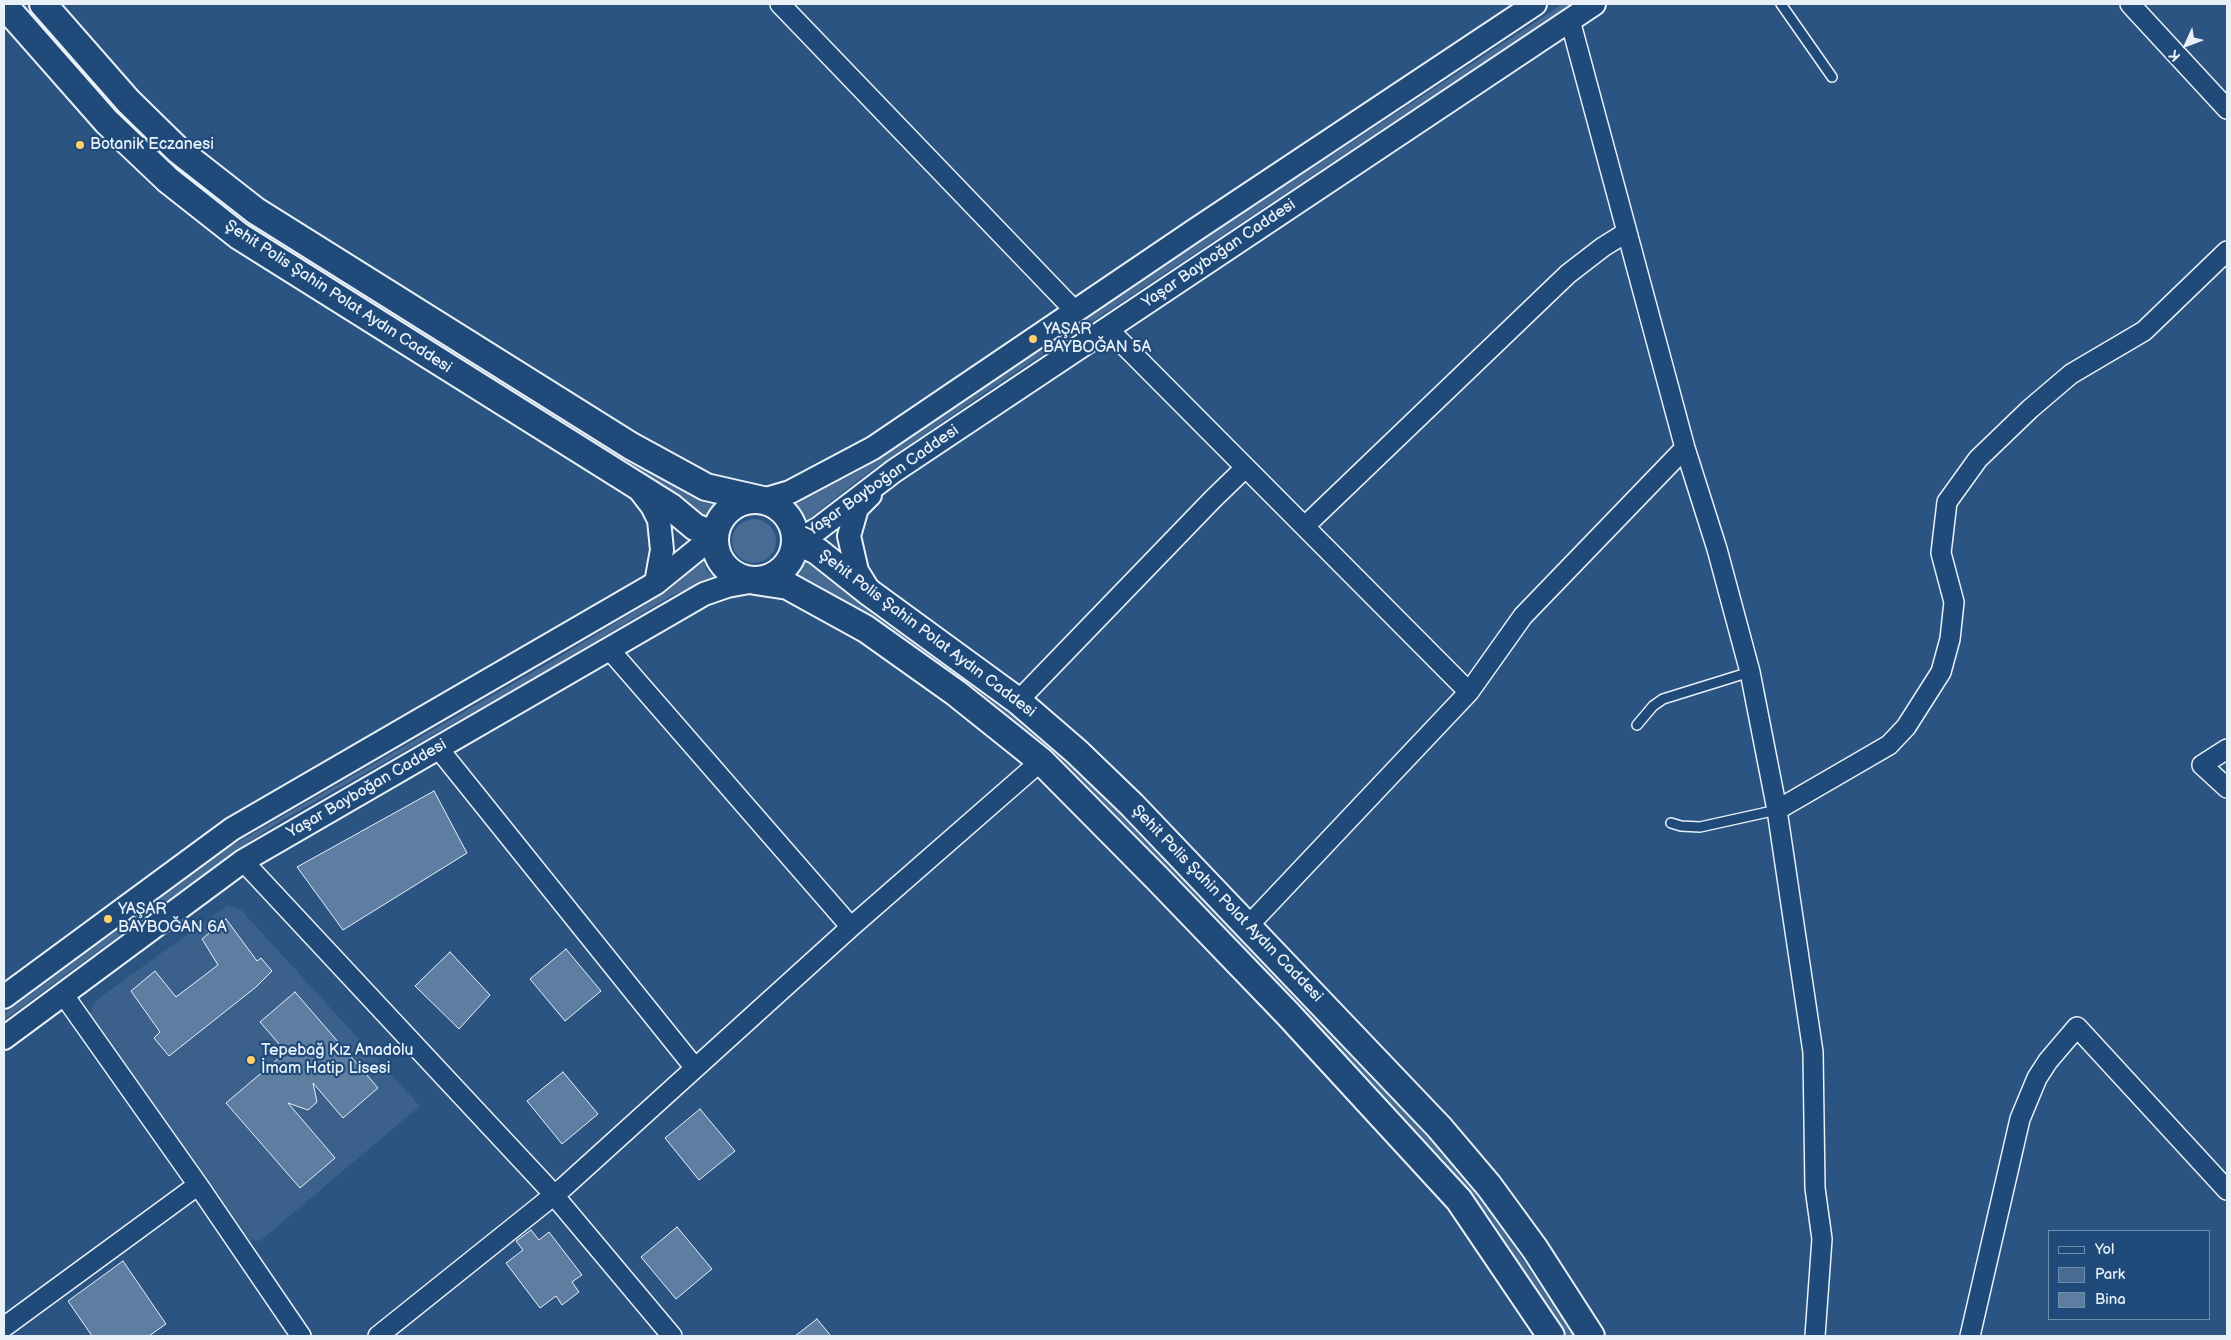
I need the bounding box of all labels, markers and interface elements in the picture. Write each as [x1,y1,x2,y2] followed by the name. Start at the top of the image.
[2161,20,2211,70] north arrow
[2165,46,2184,65] text: K
[90,135,214,155] place label: Botanik Eczanesi
[74,139,86,151] marker: Botanik Eczanesi
[1139,195,1299,313] street label: Yaşar Bayboğan Caddesi
[221,216,455,378] street label: Şehit Polis Şahin Polat Aydın Caddesi
[1043,320,1151,358] place label: YAŞAR BAYBOĞAN 5A
[1027,333,1039,345] marker: YAŞAR BAYBOĞAN 5A
[803,421,963,541] street label: Yaşar Bayboğan Caddesi
[815,546,1039,722] street label: Şehit Polis Şahin Polat Aydın Caddesi
[284,735,450,843] street label: Yaşar Bayboğan Caddesi
[1128,801,1326,1007] street label: Şehit Polis Şahin Polat Aydın Caddesi
[118,900,227,938] place label: YAŞAR BAYBOĞAN 6A
[102,913,114,925] marker: YAŞAR BAYBOĞAN 6A
[261,1041,413,1079] place label: Tepebağ Kız Anadolu İmam Hatip Lisesi
[245,1054,257,1066] marker: Tepebağ Kız Anadolu İmam Hatip Lisesi
[2048,1230,2211,1320] legend
[2095,1240,2114,1259] text: Yol
[2095,1265,2125,1284] text: Park
[2095,1290,2126,1309] text: Bina

